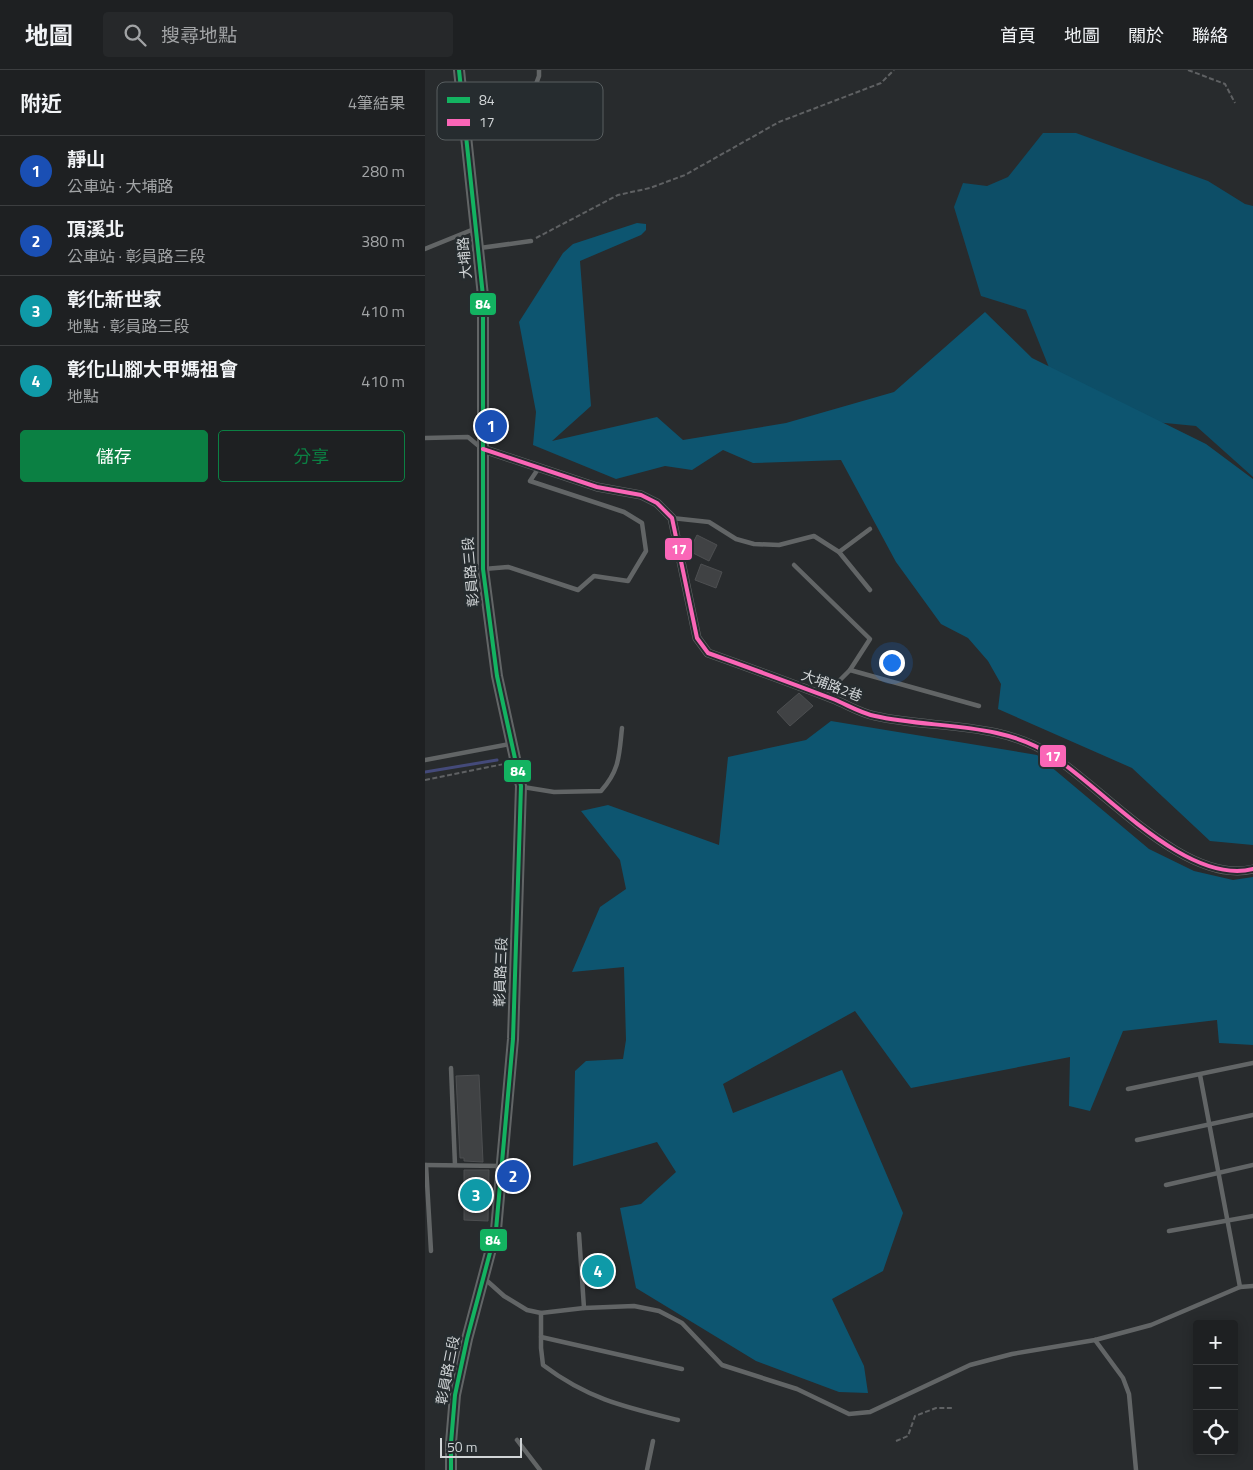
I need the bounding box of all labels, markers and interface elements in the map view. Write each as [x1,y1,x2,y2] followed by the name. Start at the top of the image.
[103,12,453,57] search box
[25,17,73,53] text: 地圖
[161,20,237,49] text: 搜尋地點
[121,21,149,49] icon: search
[1000,22,1036,49] text: 首頁
[1064,22,1100,49] text: 地圖
[1128,22,1164,49] text: 關於
[1192,22,1228,49] text: 聯絡
[437,82,603,140] legend
[20,87,62,119] text: 附近
[479,89,495,110] text: 84
[348,91,405,115] text: 4筆結果
[479,111,495,132] text: 17
[67,144,105,173] text: 靜山
[32,159,40,183] text: 1
[361,159,405,183] text: 280 m
[67,174,174,198] text: 公車站 · 大埔路
[67,214,124,243] text: 頂溪北
[32,229,40,253] text: 2
[361,229,405,253] text: 380 m
[452,236,476,280] street label: 大埔路
[67,244,206,268] text: 公車站 · 彰員路三段
[67,284,162,313] text: 彰化新世家
[469,292,497,316] line badge: 84
[475,293,491,314] text: 84
[32,299,40,323] text: 3
[361,299,405,323] text: 410 m
[67,314,190,338] text: 地點 · 彰員路三段
[67,354,238,383] text: 彰化山腳大甲媽祖會
[32,369,40,393] text: 4
[361,369,405,393] text: 410 m
[67,384,99,408] text: 地點
[475,407,507,445] pin: 1
[20,430,208,482] button: 儲存
[218,430,405,482] button: 分享
[456,536,484,608] street label: 彰員路三段
[664,537,693,561] line badge: 17
[671,538,687,559] text: 17
[879,650,905,676] your location
[798,664,866,706] street label: 大埔路2巷
[1039,744,1067,768] line badge: 17
[1045,745,1061,766] text: 17
[503,759,532,783] line badge: 84
[510,760,526,781] text: 84
[488,937,512,1007] street label: 彰員路三段
[497,1157,529,1195] pin: 2
[460,1176,492,1214] pin: 3
[479,1228,508,1252] line badge: 84
[485,1229,501,1250] text: 84
[582,1252,614,1290] pin: 4
[1193,1320,1238,1455] map controls
[1193,1320,1238,1365] button: +
[430,1334,464,1406] street label: 彰員路三段
[1193,1365,1238,1410] button: −
[1193,1410,1238,1455] button: locate
[440,1435,523,1458] scale bar
[447,1436,477,1457] text: 50 m

